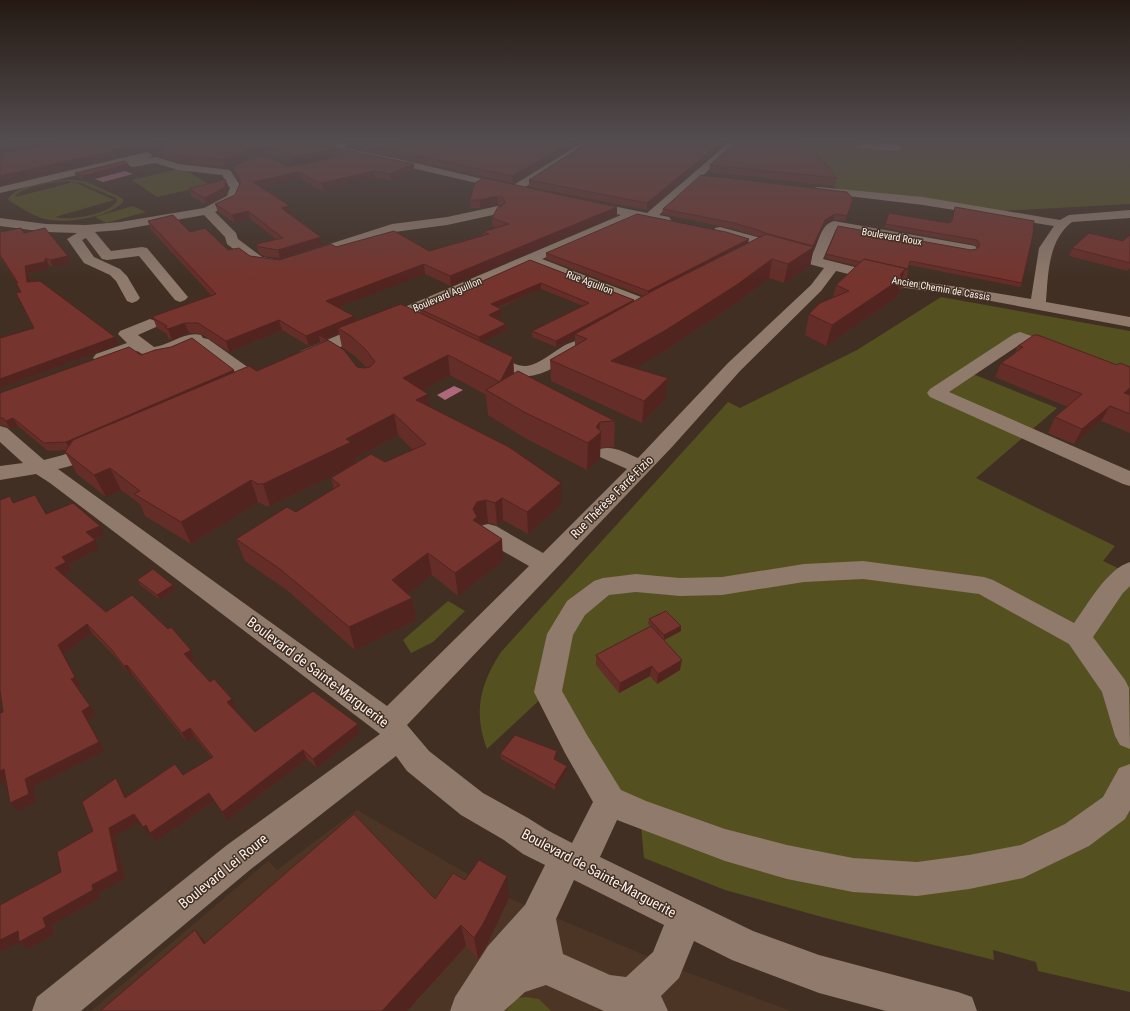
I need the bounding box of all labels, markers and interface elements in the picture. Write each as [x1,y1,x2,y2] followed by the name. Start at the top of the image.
[861,226,923,247] street label: Boulevard Roux
[565,268,615,297] street label: Rue Aguillon
[891,274,991,303] street label: Ancien Chemin de Cassis
[411,275,483,314] street label: Boulevard Aguillon
[568,453,656,541] street label: Rue Thérèse Farré-Fizio
[244,614,392,731] street label: Boulevard de Sainte-Marguerite
[519,825,679,921] street label: Boulevard de Sainte-Marguerite
[175,830,271,912] street label: Boulevard Lei Roure

